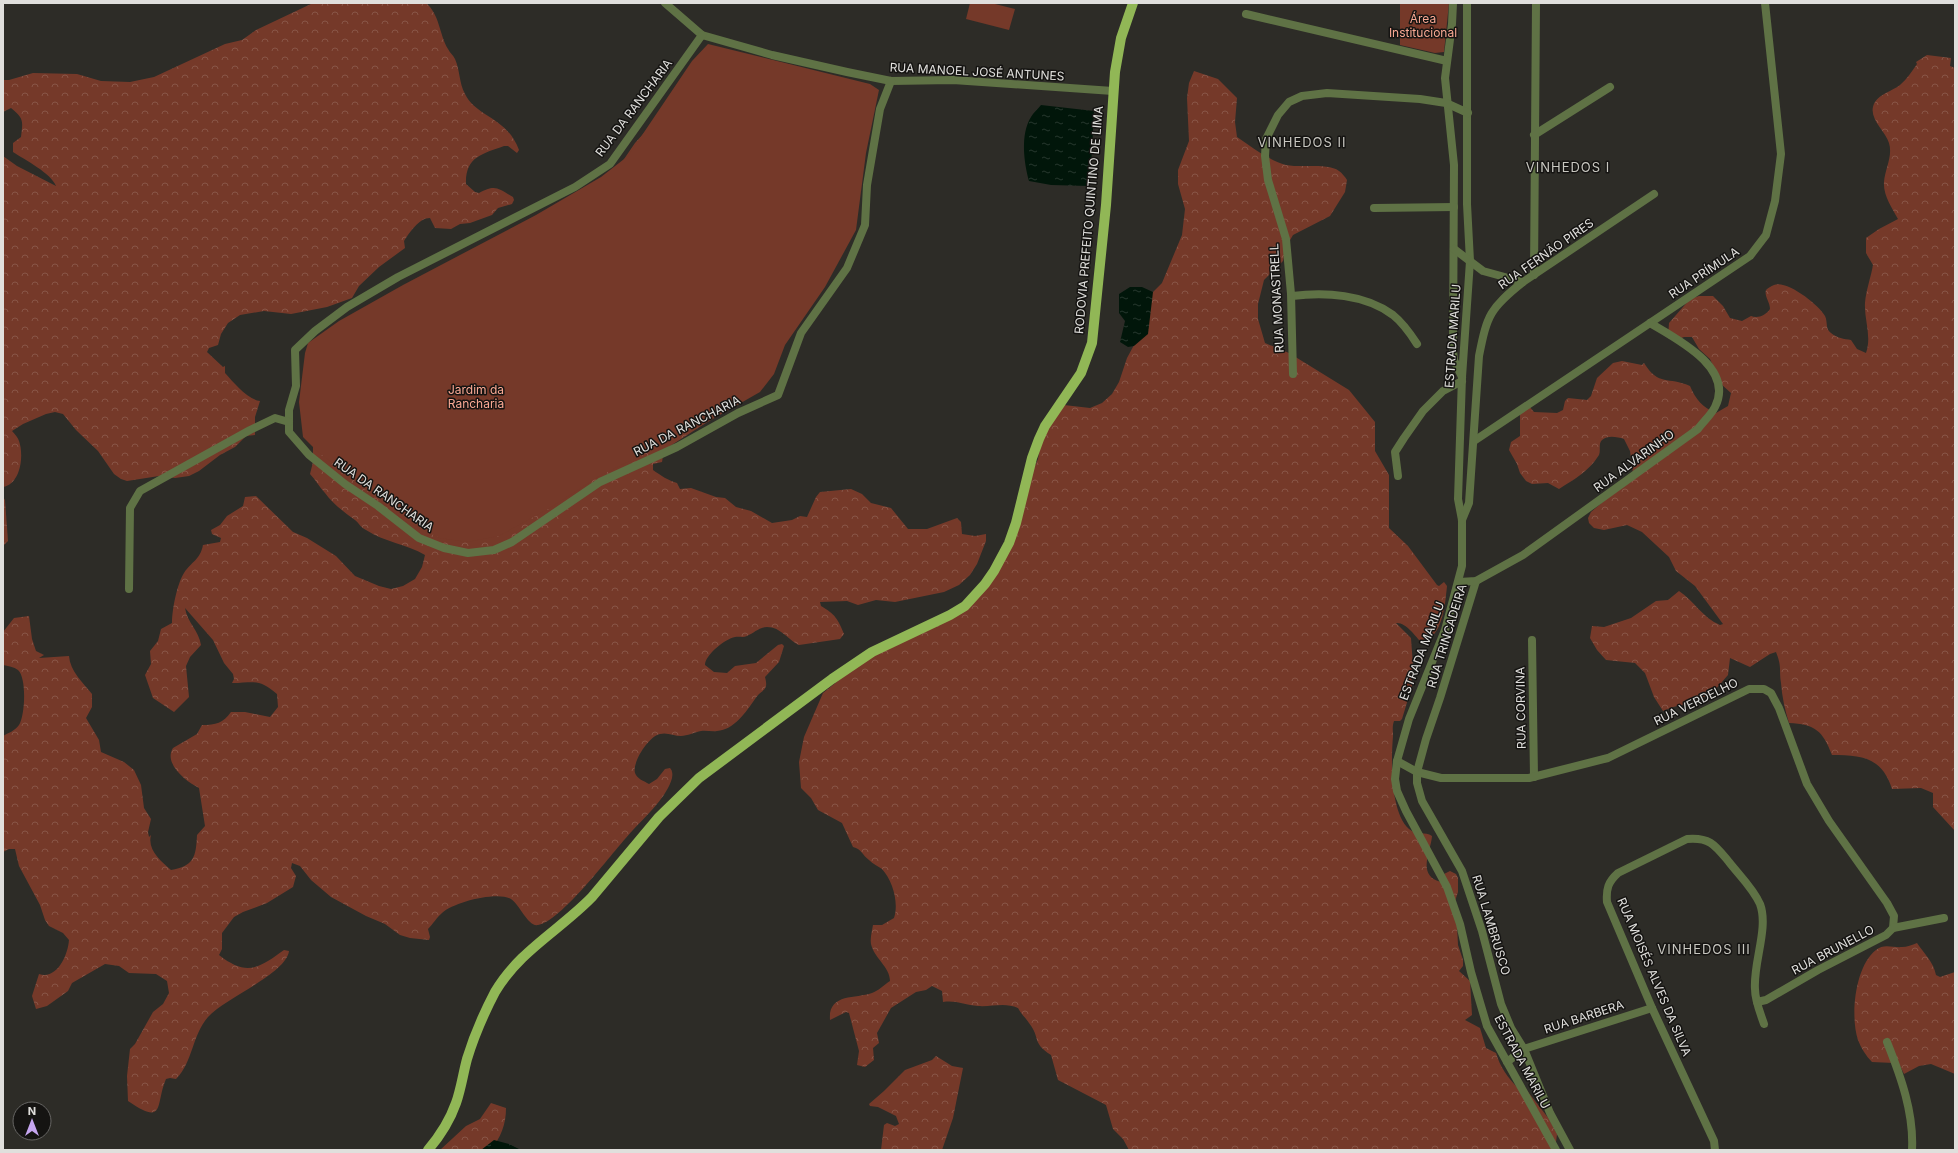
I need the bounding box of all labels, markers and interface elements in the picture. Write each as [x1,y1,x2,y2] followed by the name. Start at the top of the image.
[1389,11,1457,40] park label: Área Institucional
[592,56,675,159] street label: RUA DA RANCHARIA
[889,59,1065,84] street label: RUA MANOEL JOSÉ ANTUNES
[1071,105,1106,335] street label: RODOVIA PREFEITO QUINTINO DE LIMA
[1257,134,1347,150] district label: VINHEDOS II
[1526,159,1610,175] district label: VINHEDOS I
[1495,215,1597,292] street label: RUA FERNÃO PIRES
[1266,243,1287,353] street label: RUA MONASTRELL
[1666,244,1742,302] street label: RUA PRÍMULA
[1441,283,1464,389] street label: ESTRADA MARILU
[448,382,504,411] park label: Jardim da Rancharia
[631,392,743,459] street label: RUA DA RANCHARIA
[1590,426,1677,495] street label: RUA ALVARINHO
[332,455,437,535] street label: RUA DA RANCHARIA
[1424,582,1469,690] street label: RUA TRINCADEIRA
[1396,599,1447,702] street label: ESTRADA MARILU
[1512,667,1529,749] street label: RUA CORVINA
[1651,675,1740,728] street label: RUA VERDELHO
[1469,873,1514,977] street label: RUA LAMBRUSCO
[1614,895,1695,1058] street label: RUA MOISÉS ALVES DA SILVA
[1789,922,1877,978] street label: RUA BRUNELLO
[1657,941,1751,957] district label: VINHEDOS III
[1542,997,1626,1036] street label: RUA BARBERA
[1491,1012,1554,1111] street label: ESTRADA MARILU
[12,1101,52,1141] north arrow
[28,1104,36,1118] text: N

